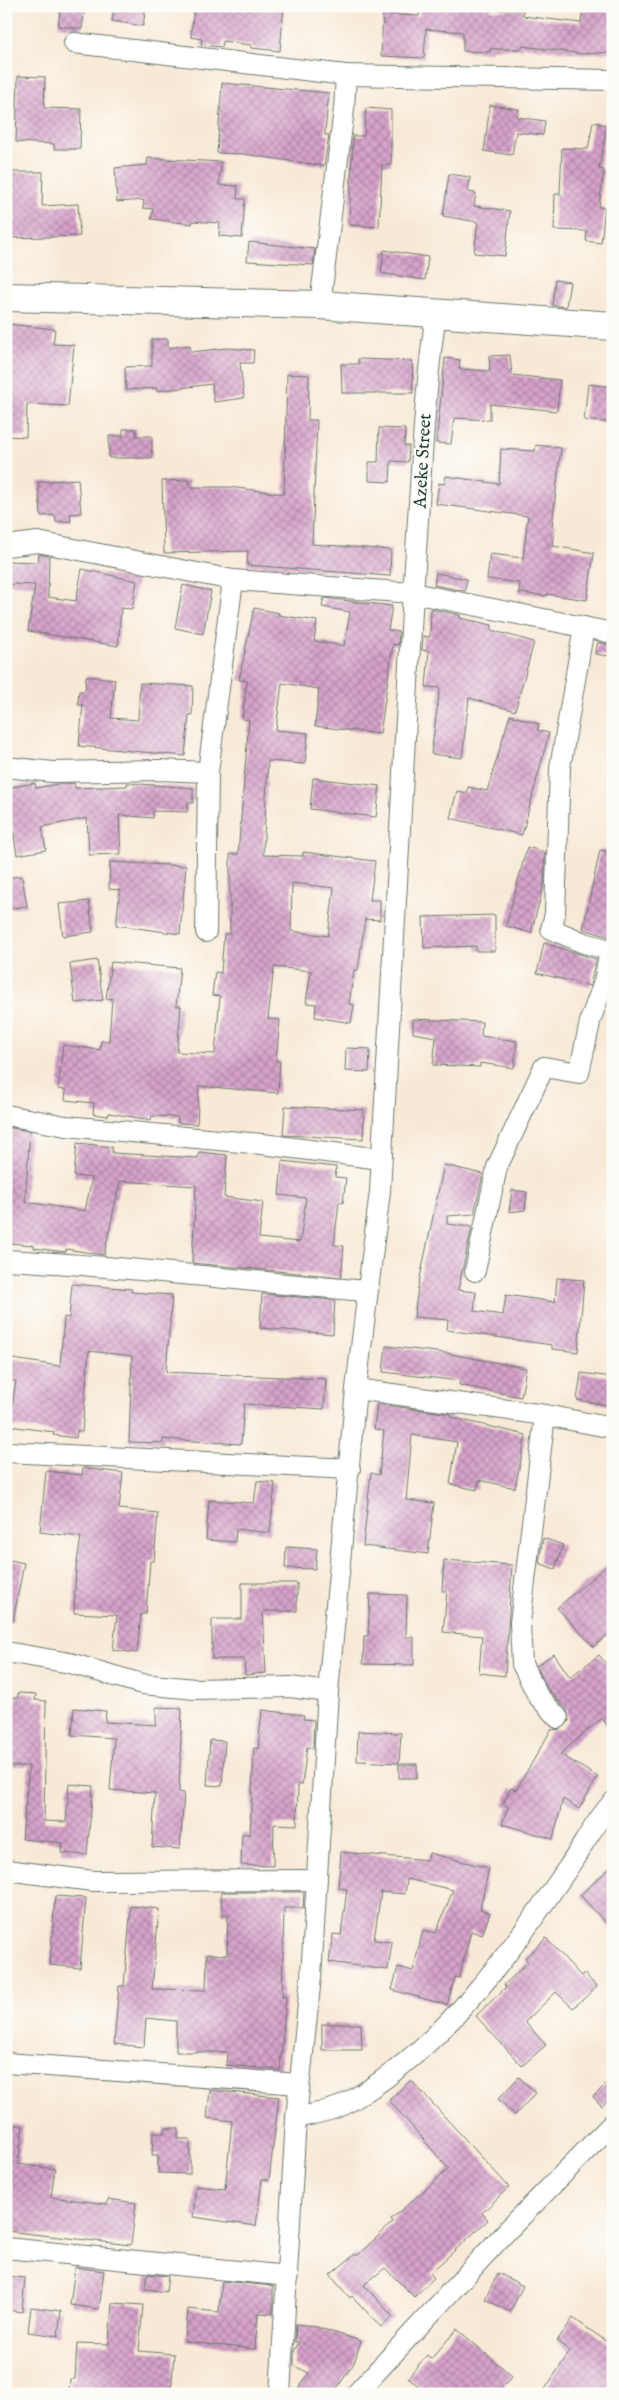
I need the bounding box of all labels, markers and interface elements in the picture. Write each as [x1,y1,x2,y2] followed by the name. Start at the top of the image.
[409,413,437,510] street label: Azeke Street

